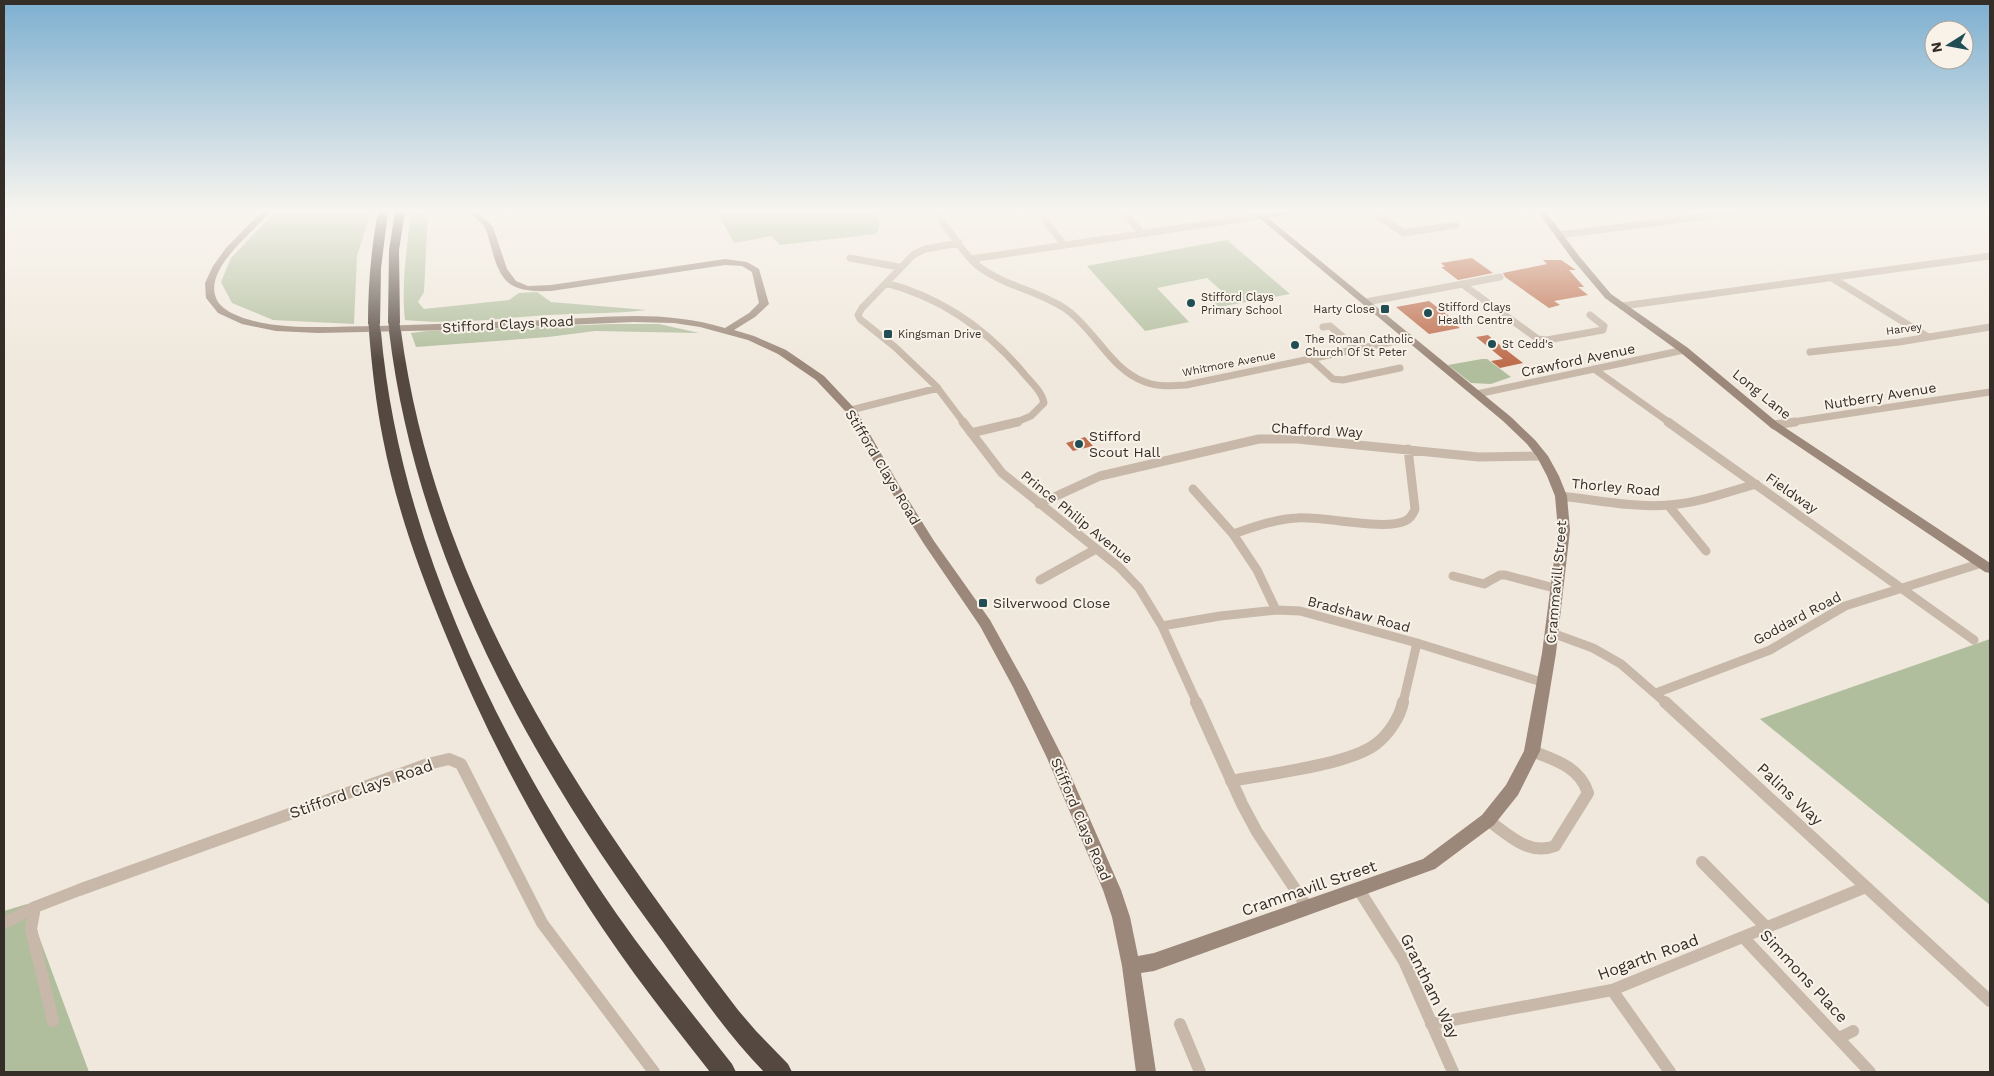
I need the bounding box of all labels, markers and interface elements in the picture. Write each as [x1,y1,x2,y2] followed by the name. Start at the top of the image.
[1924,20,1974,70] north arrow
[1927,41,1945,54] text: N
[1201,291,1283,317] place label: Stifford Clays Primary School
[1185,297,1197,309] marker: Stifford Clays Primary School
[1438,301,1513,327] place label: Stifford Clays Health Centre
[1313,303,1375,316] place label: Harty Close
[1379,303,1391,315] marker: Harty Close
[1422,307,1434,319] marker: Stifford Clays Health Centre
[442,313,574,335] street label: Stifford Clays Road
[1885,320,1923,338] street label: Harvey
[882,328,894,340] marker: Kingsman Drive
[898,328,981,341] place label: Kingsman Drive
[1305,333,1413,359] place label: The Roman Catholic Church Of St Peter
[1486,338,1498,350] marker: St Cedd's
[1502,338,1554,351] place label: St Cedd's
[1289,339,1301,351] marker: The Roman Catholic Church Of St Peter
[1519,340,1637,380] street label: Crawford Avenue
[1181,349,1277,379] street label: Whitmore Avenue
[1730,366,1794,422] street label: Long Lane
[1823,379,1937,413] street label: Nutberry Avenue
[842,406,924,528] street label: Stifford Clays Road
[1271,420,1364,440] street label: Chafford Way
[1089,428,1161,460] place label: Stifford Scout Hall
[1073,438,1085,450] marker: Stifford Scout Hall
[1018,467,1136,567] street label: Prince Philip Avenue
[1763,469,1822,517] street label: Fieldway
[1571,475,1661,499] street label: Thorley Road
[1543,520,1569,644] street label: Crammavill Street
[1750,588,1844,648] street label: Goddard Road
[1306,593,1412,635] street label: Bradshaw Road
[993,595,1110,611] place label: Silverwood Close
[977,597,989,609] marker: Silverwood Close
[1048,755,1114,883] street label: Stifford Clays Road
[287,756,435,822] street label: Stifford Clays Road
[1753,759,1827,830] street label: Palins Way
[1239,856,1379,920] street label: Crammavill Street
[1756,926,1852,1026] street label: Simmons Place
[1396,930,1464,1042] street label: Grantham Way
[1595,930,1701,984] street label: Hogarth Road

